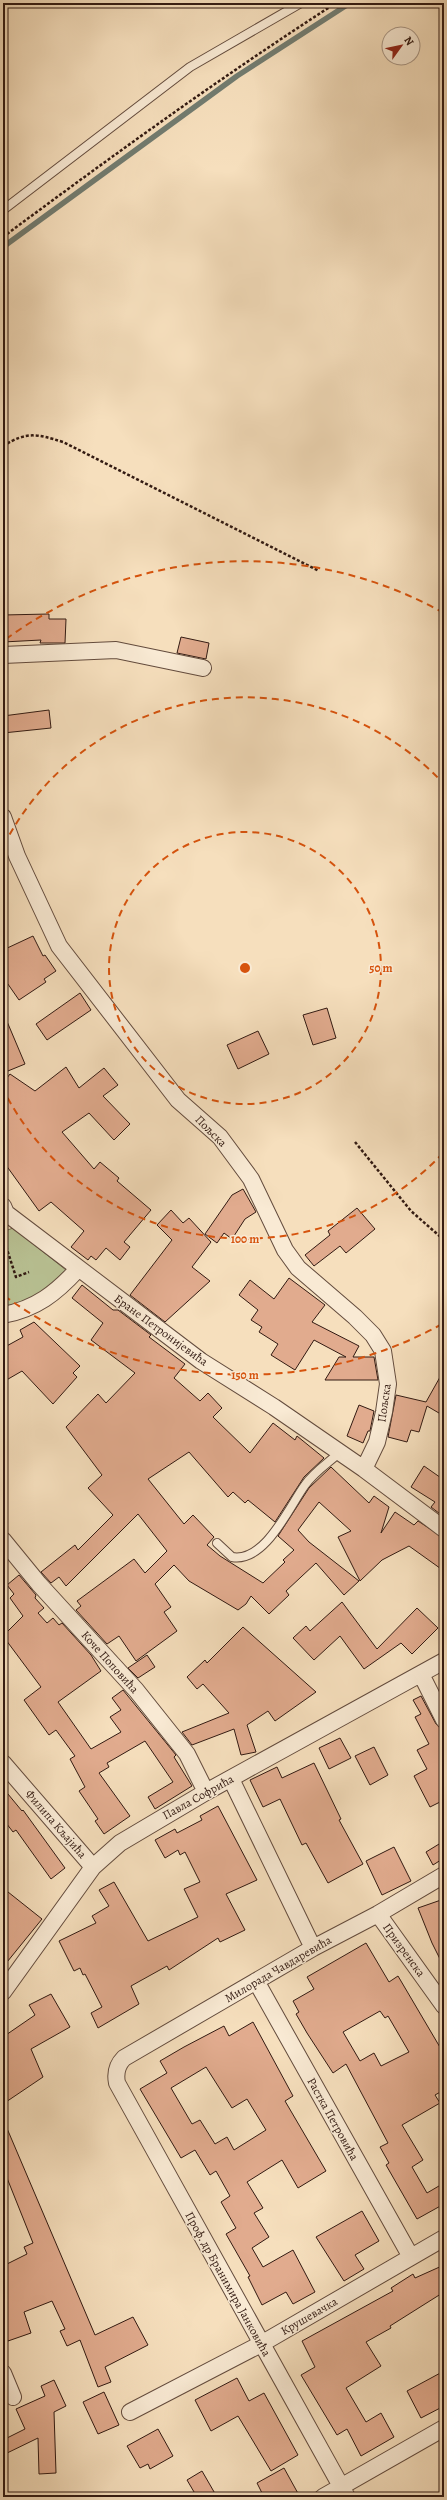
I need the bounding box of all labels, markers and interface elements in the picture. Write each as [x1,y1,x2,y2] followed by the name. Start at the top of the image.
[381,26,421,66] north arrow
[400,33,417,48] text: N
[369,960,393,976] text: 50 m
[238,961,252,975] centre of rings
[192,1112,231,1151] street label: Пољска
[231,1231,259,1247] text: 100 m
[111,1290,212,1370] street label: Бране Петронијевића
[231,1367,259,1383] text: 150 m
[373,1382,395,1423] street label: Пољска
[78,1627,143,1697] street label: Коче Поповића
[159,1771,237,1823] street label: Павла Софрића
[22,1786,91,1862] street label: Филипа Кљајића
[379,1920,429,1980] street label: Призренска
[222,1932,335,2006] street label: Милорада Чавдаревића
[304,2075,363,2164] street label: Растка Петровића
[181,2209,275,2360] street label: Проф. др Бранимира Јанковића
[278,2293,341,2339] street label: Крушевачка

